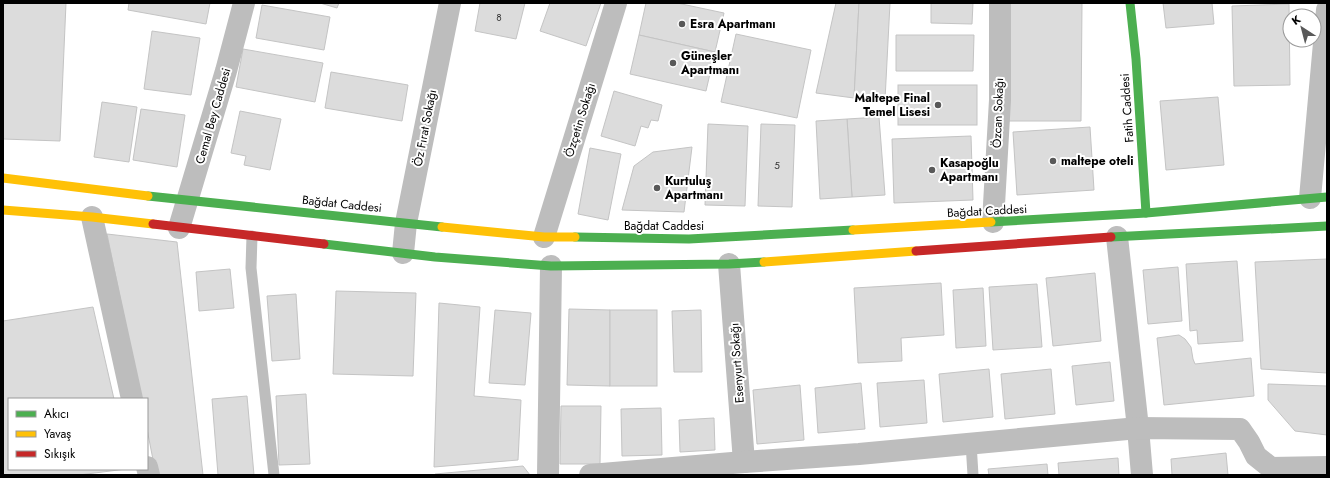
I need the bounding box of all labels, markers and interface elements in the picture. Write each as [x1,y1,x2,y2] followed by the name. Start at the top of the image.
[1282,8,1322,48] north arrow
[496,10,502,25] house number: 8
[1288,11,1304,29] text: K
[690,15,776,33] place label: Esra Apartmanı
[677,19,687,29] marker: Esra Apartmanı
[680,47,739,79] place label: Güneşler Apartmanı
[668,58,678,68] marker: Güneşler Apartmanı
[191,66,235,166] street label: Cemal Bey Caddesi
[1116,73,1138,143] street label: Fatih Caddesi
[988,78,1008,148] street label: Özcan Sokağı
[560,81,600,159] street label: Özçetin Sokağı
[409,88,441,168] street label: Öz Fırat Sokağı
[854,89,930,121] place label: Maltepe Final Temel Lisesi
[933,100,943,110] marker: Maltepe Final Temel Lisesi
[1061,152,1133,170] place label: maltepe oteli
[939,154,999,186] place label: Kasapoğlu Apartmanı
[1048,156,1058,166] marker: maltepe oteli
[774,158,780,173] house number: 5
[927,165,937,175] marker: Kasapoğlu Apartmanı
[664,172,723,204] place label: Kurtuluş Apartmanı
[652,183,662,193] marker: Kurtuluş Apartmanı
[301,191,383,217] street label: Bağdat Caddesi
[946,200,1028,222] street label: Bağdat Caddesi
[624,217,704,235] street label: Bağdat Caddesi
[725,322,749,404] street label: Esenyurt Sokağı
[8,398,148,470] legend
[44,405,69,423] text: Akıcı
[44,425,71,443] text: Yavaş
[44,445,76,463] text: Sıkışık

